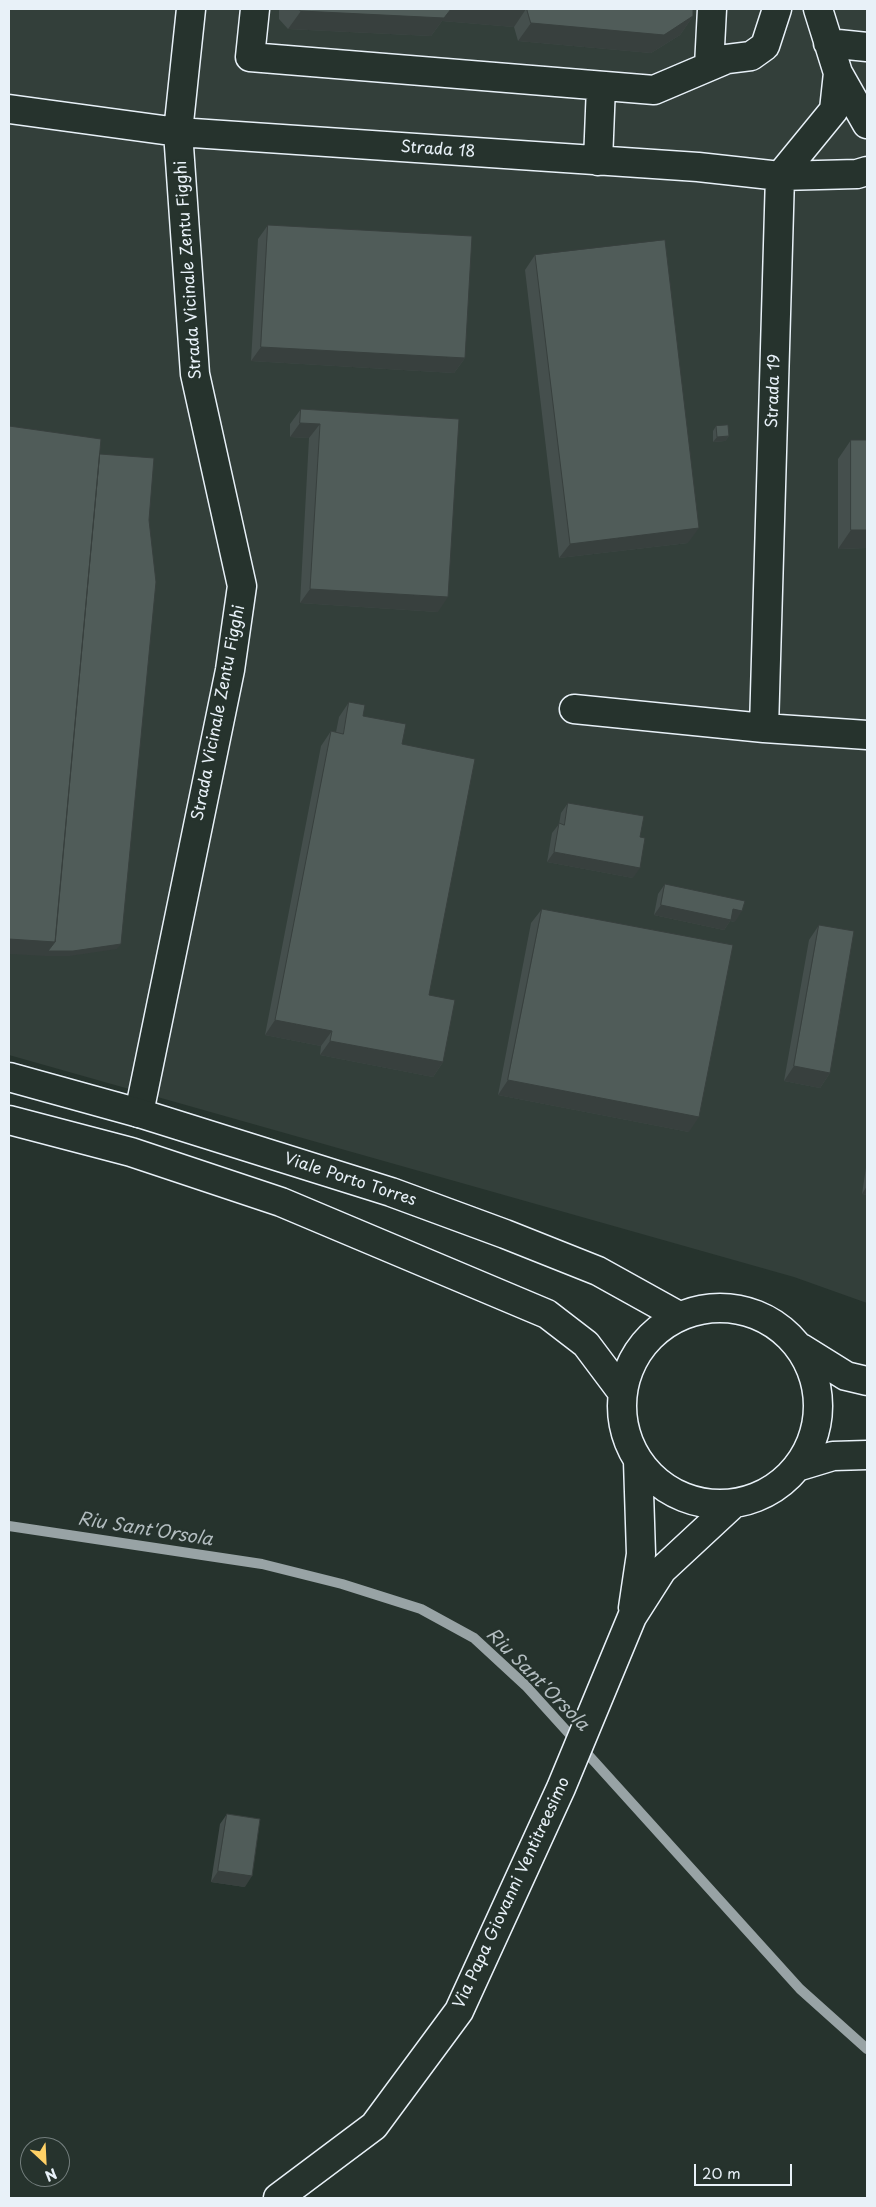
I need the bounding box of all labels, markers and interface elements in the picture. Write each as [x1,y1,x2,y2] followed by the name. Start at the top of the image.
[400,138,476,162] street label: Strada 18
[172,160,206,380] street label: Strada Vicinale Zentu Figghi
[763,354,785,428] street label: Strada 19
[189,603,249,823] street label: Strada Vicinale Zentu Figghi
[281,1150,419,1210] street label: Viale Porto Torres
[76,1509,214,1551] water label: Riu Sant'Orsola
[481,1624,593,1736] water label: Riu Sant'Orsola
[450,1774,574,2012] street label: Via Papa Giovanni Ventitreesimo
[20,2137,70,2187] north arrow
[696,2154,794,2186] scale bar
[702,2161,741,2184] text: 20 m
[42,2163,61,2187] text: N

